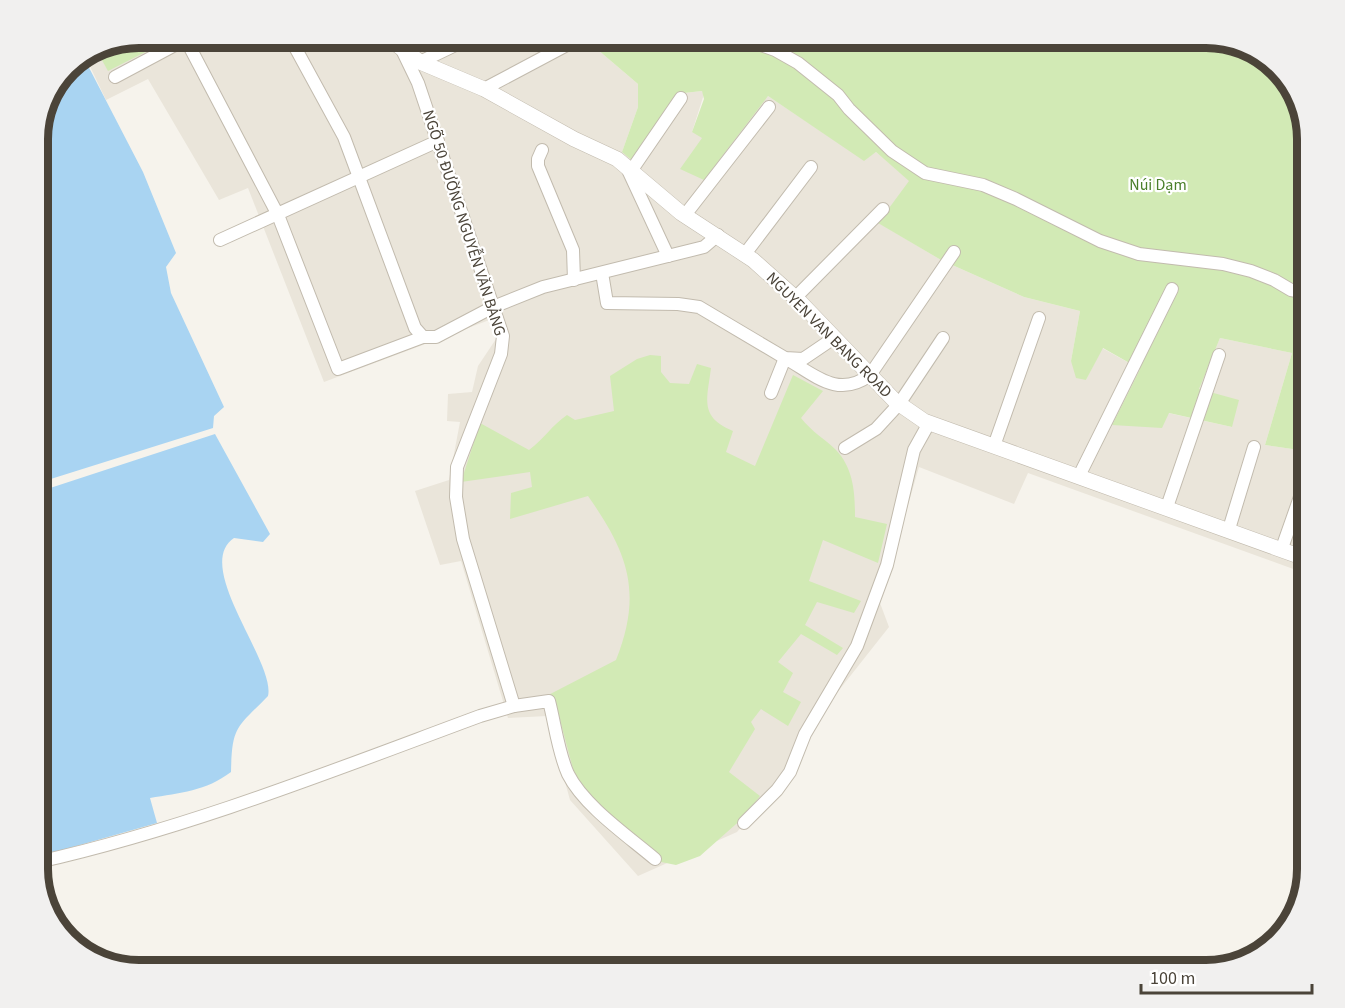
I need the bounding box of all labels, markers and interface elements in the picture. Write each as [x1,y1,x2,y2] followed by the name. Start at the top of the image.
[417,107,511,339] street label: NGÕ 50 ĐƯỜNG NGUYỄN VĂN BẢNG
[1129,174,1187,196] park label: Núi Dạm
[761,267,897,403] street label: NGUYEN VAN BANG ROAD
[1141,957,1312,995] scale bar
[1150,966,1195,991] text: 100 m

